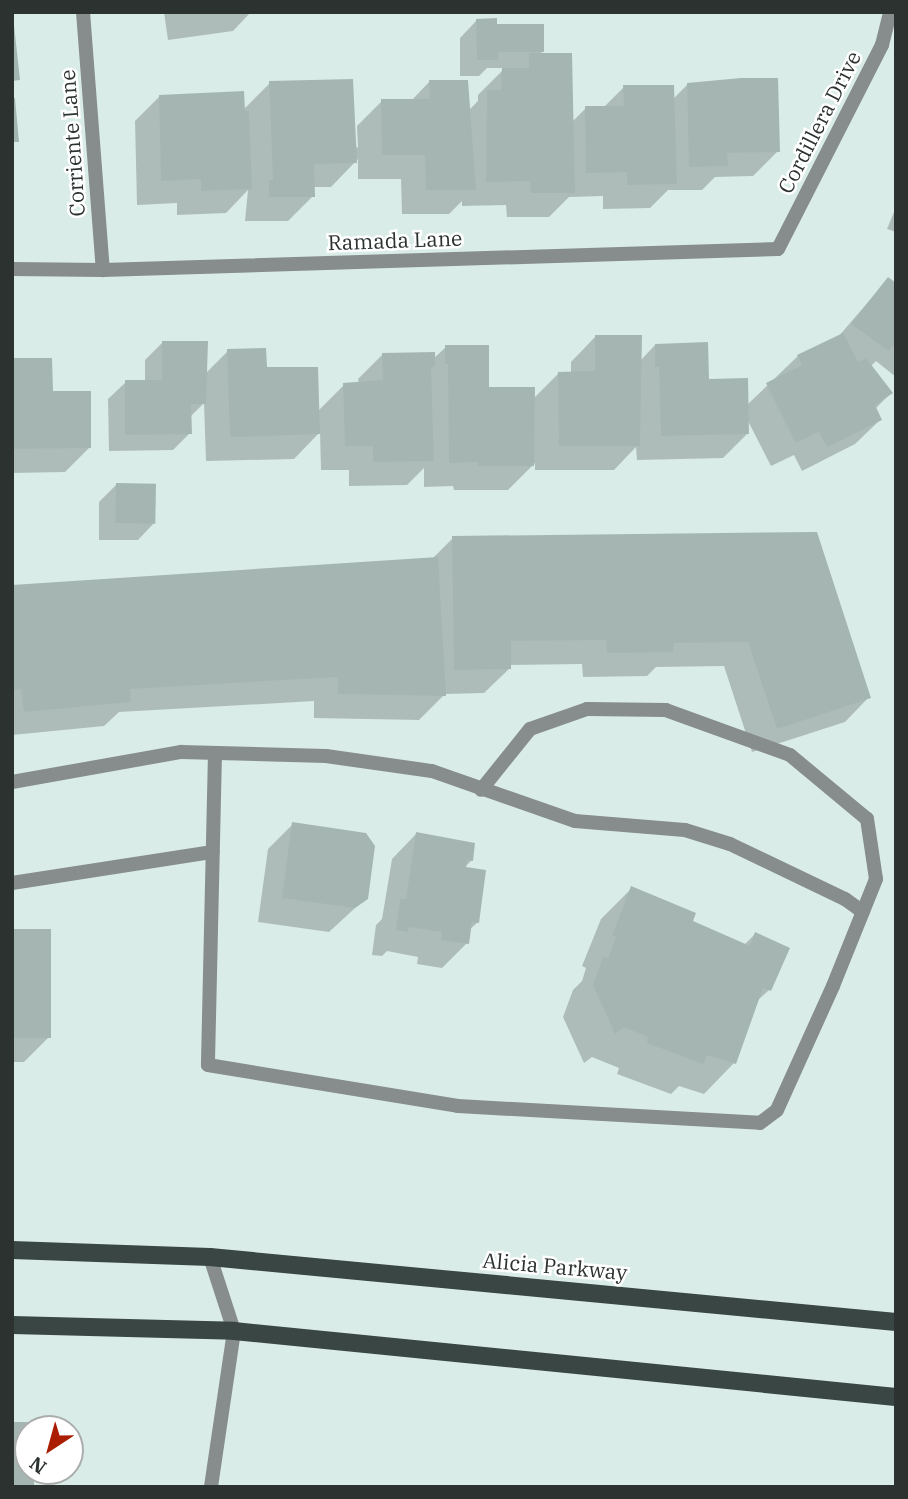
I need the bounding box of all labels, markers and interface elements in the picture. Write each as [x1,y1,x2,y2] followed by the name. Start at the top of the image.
[772,47,866,197] street label: Cordillera Drive
[54,69,90,217] street label: Corriente Lane
[327,225,463,255] street label: Ramada Lane
[481,1247,629,1285] street label: Alicia Parkway
[14,1415,84,1485] north arrow
[25,1451,51,1479] text: N

